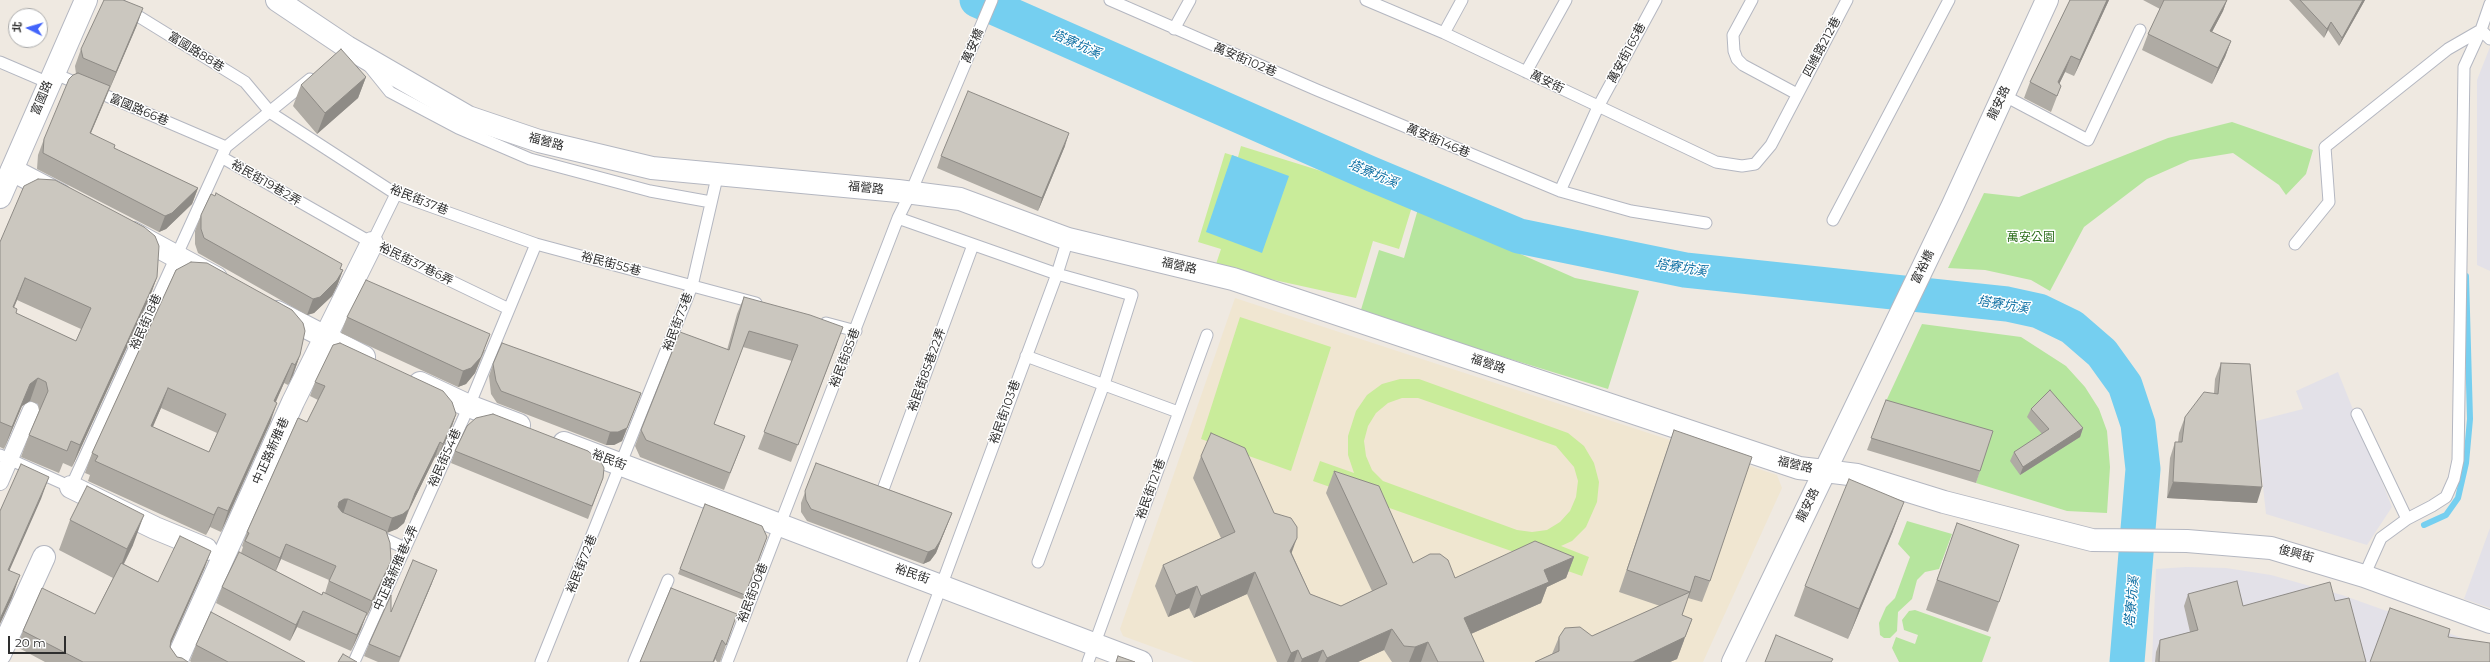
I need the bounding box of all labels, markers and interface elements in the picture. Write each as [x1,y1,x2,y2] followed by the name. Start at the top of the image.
[8,8,48,48] north arrow
[1800,14,1844,80] street label: 四維路212巷
[1605,20,1649,86] street label: 萬安街165巷
[10,21,24,33] text: 北
[1049,26,1103,62] water label: 塔寮坑溪
[959,27,987,65] street label: 萬安橋
[165,29,227,75] street label: 富國路88巷
[1211,40,1279,80] street label: 萬安街102巷
[1528,68,1566,96] street label: 萬安街
[28,79,56,117] street label: 富國路
[1985,84,2013,122] street label: 龍安路
[107,91,171,129] street label: 富國路66巷
[1404,121,1472,161] street label: 萬安街146巷
[527,130,565,154] street label: 福營路
[228,157,304,209] street label: 裕民街19巷2弄
[1346,157,1400,191] water label: 塔寮坑溪
[847,179,885,197] street label: 福營路
[388,182,450,218] street label: 裕民街37巷
[2007,230,2055,244] park label: 萬安公園
[376,240,456,288] street label: 裕民街37巷6弄
[1909,248,1937,286] street label: 富裕橋
[579,249,643,279] street label: 裕民街55巷
[1160,255,1198,277] street label: 福營路
[1654,256,1708,280] water label: 塔寮坑溪
[660,291,696,353] street label: 裕民街73巷
[127,292,165,352] street label: 裕民街18巷
[1976,293,2030,317] water label: 塔寮坑溪
[827,326,863,390] street label: 裕民街85巷
[905,326,949,414] street label: 裕民街85巷22弄
[1469,351,1507,377] street label: 福營路
[987,378,1023,446] street label: 裕民街103巷
[250,415,292,487] street label: 中正路新雅巷
[426,426,464,490] street label: 裕民街54巷
[590,447,628,473] street label: 裕民街
[1776,454,1814,476] street label: 福營路
[1133,457,1169,521] street label: 裕民街121巷
[1794,486,1822,524] street label: 龍安路
[371,523,421,613] street label: 中正路新雅巷4弄
[564,533,600,595] street label: 裕民街72巷
[2277,542,2315,566] street label: 俊興街
[735,561,771,625] street label: 裕民街90巷
[893,561,931,587] street label: 裕民街
[2122,575,2142,629] water label: 塔寮坑溪
[10,628,68,654] scale bar
[15,635,46,650] text: 20 m

